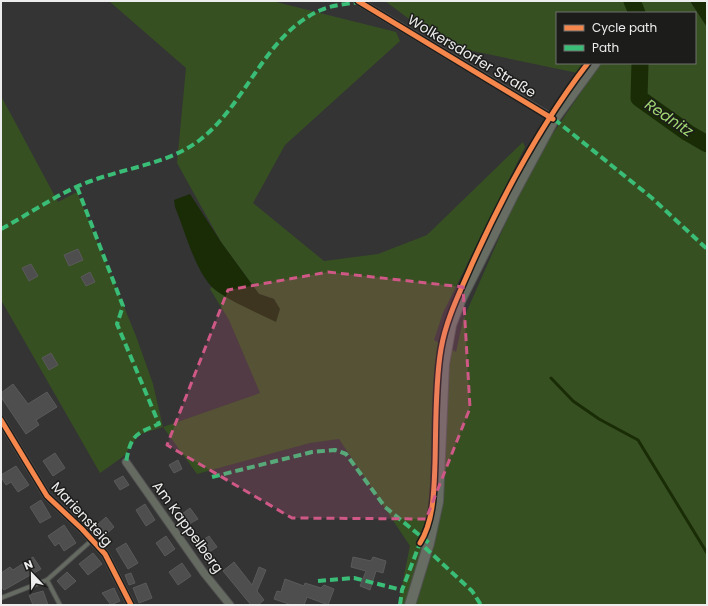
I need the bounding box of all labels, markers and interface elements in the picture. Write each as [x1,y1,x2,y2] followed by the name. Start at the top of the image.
[404,10,540,102] street label: Wolkersdorfer Straße
[556,12,696,64] legend
[592,19,657,36] text: Cycle path
[592,39,619,56] text: Path
[641,94,698,142] water label: Rednitz
[47,477,117,551] street label: Mariensteig
[148,477,228,577] street label: Am Kappelberg
[12,554,52,594] north arrow
[21,556,35,574] text: N

